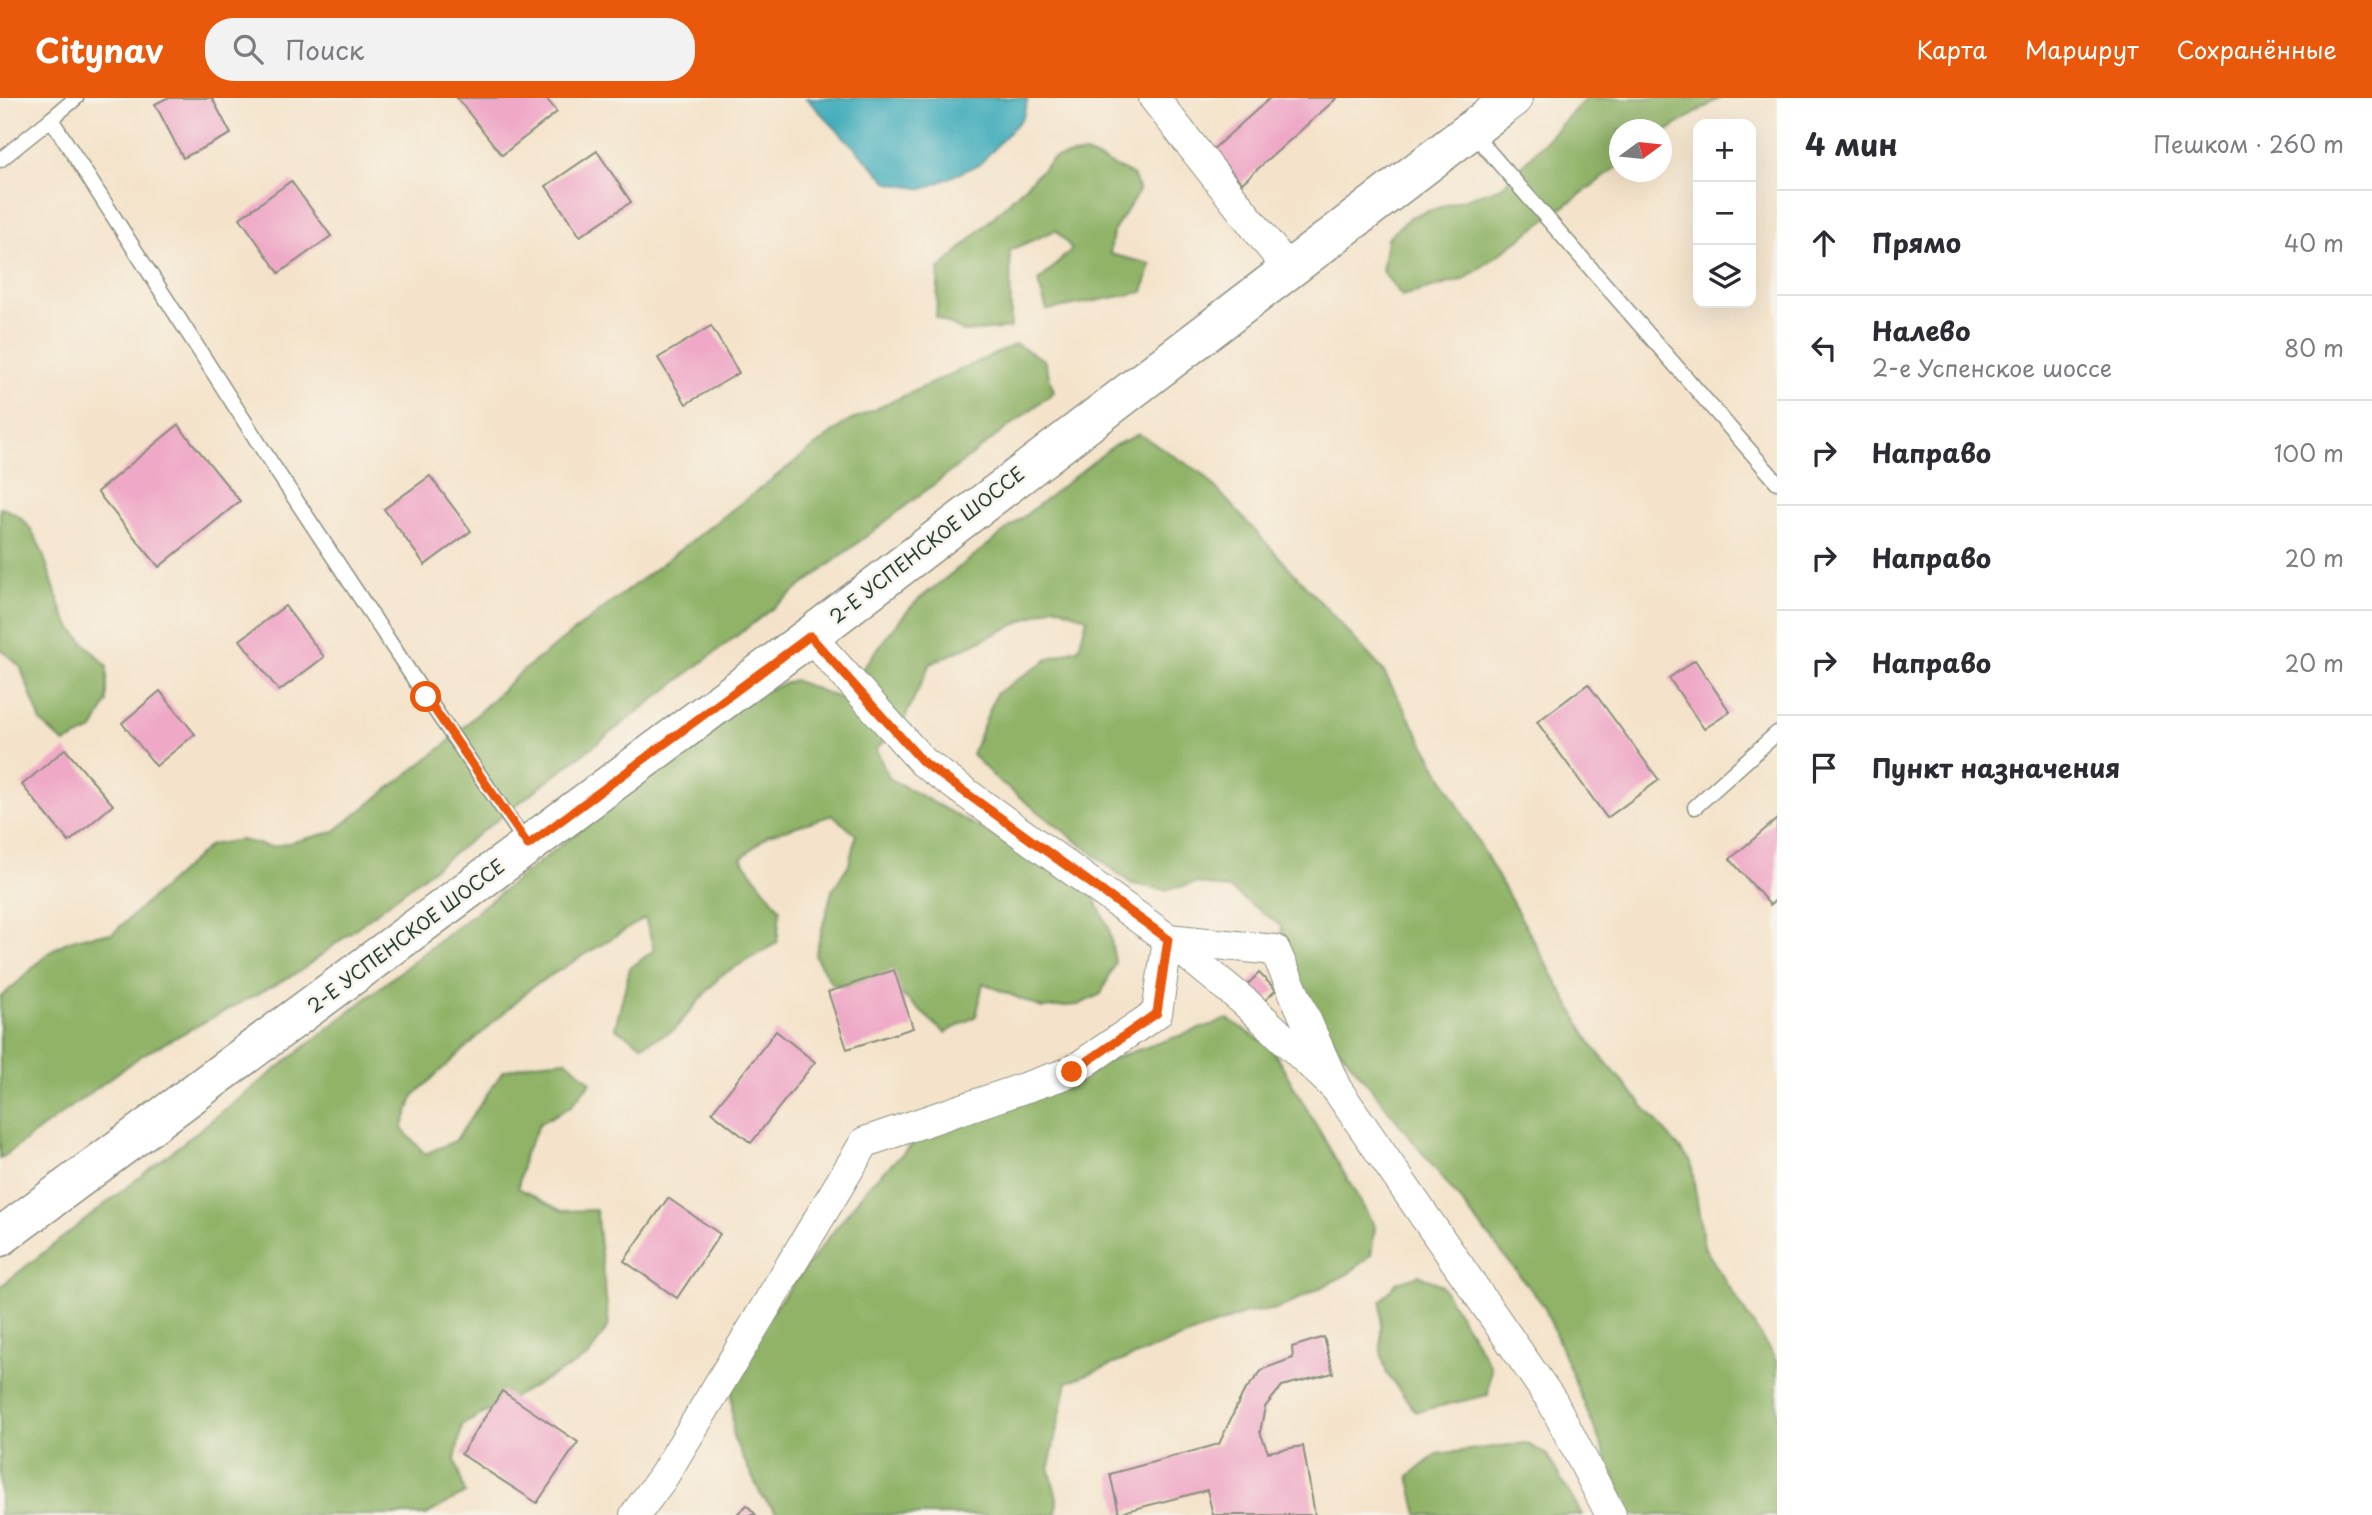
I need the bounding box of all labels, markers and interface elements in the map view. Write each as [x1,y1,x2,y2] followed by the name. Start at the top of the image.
[205,18,695,81] search box
[35,24,163,74] text: Citynav
[229,30,267,68] icon: search
[285,30,364,69] text: Поиск
[1916,31,1987,67] text: Карта
[2025,31,2139,67] text: Маршрут
[2177,31,2337,67] text: Сохранённые
[1609,119,1672,182] north arrow
[1693,119,1756,308] map controls
[1693,119,1756,182] button: +
[1805,121,1898,166] text: 4 мин
[2153,126,2344,161] text: Пешком · 260 m
[1693,182,1756,245] button: −
[1872,223,1961,262] text: Прямо
[1805,224,1843,262] icon: ahead
[2284,225,2344,260] text: 40 m
[1693,245,1756,308] button: layers
[1872,311,1970,350] text: Налево
[1805,329,1843,367] icon: left
[2284,330,2344,365] text: 80 m
[1872,350,2112,385] text: 2-е Успенское шоссе
[1872,433,1991,472] text: Направо
[1805,434,1843,472] icon: right
[2274,435,2344,470] text: 100 m
[823,459,1030,629] street label: 2-Е УСПЕНСКОЕ ШОССЕ
[1872,538,1991,577] text: Направо
[1805,539,1843,577] icon: right
[2285,540,2344,575] text: 20 m
[1872,643,1991,682] text: Направо
[1805,644,1843,682] icon: right
[2285,645,2344,680] text: 20 m
[410,681,441,712] route start
[1872,748,2120,787] text: Пункт назначения
[1805,749,1843,787] icon: arrive
[301,852,510,1019] street label: 2-Е УСПЕНСКОЕ ШОССЕ
[1056,1056,1087,1087] route end

